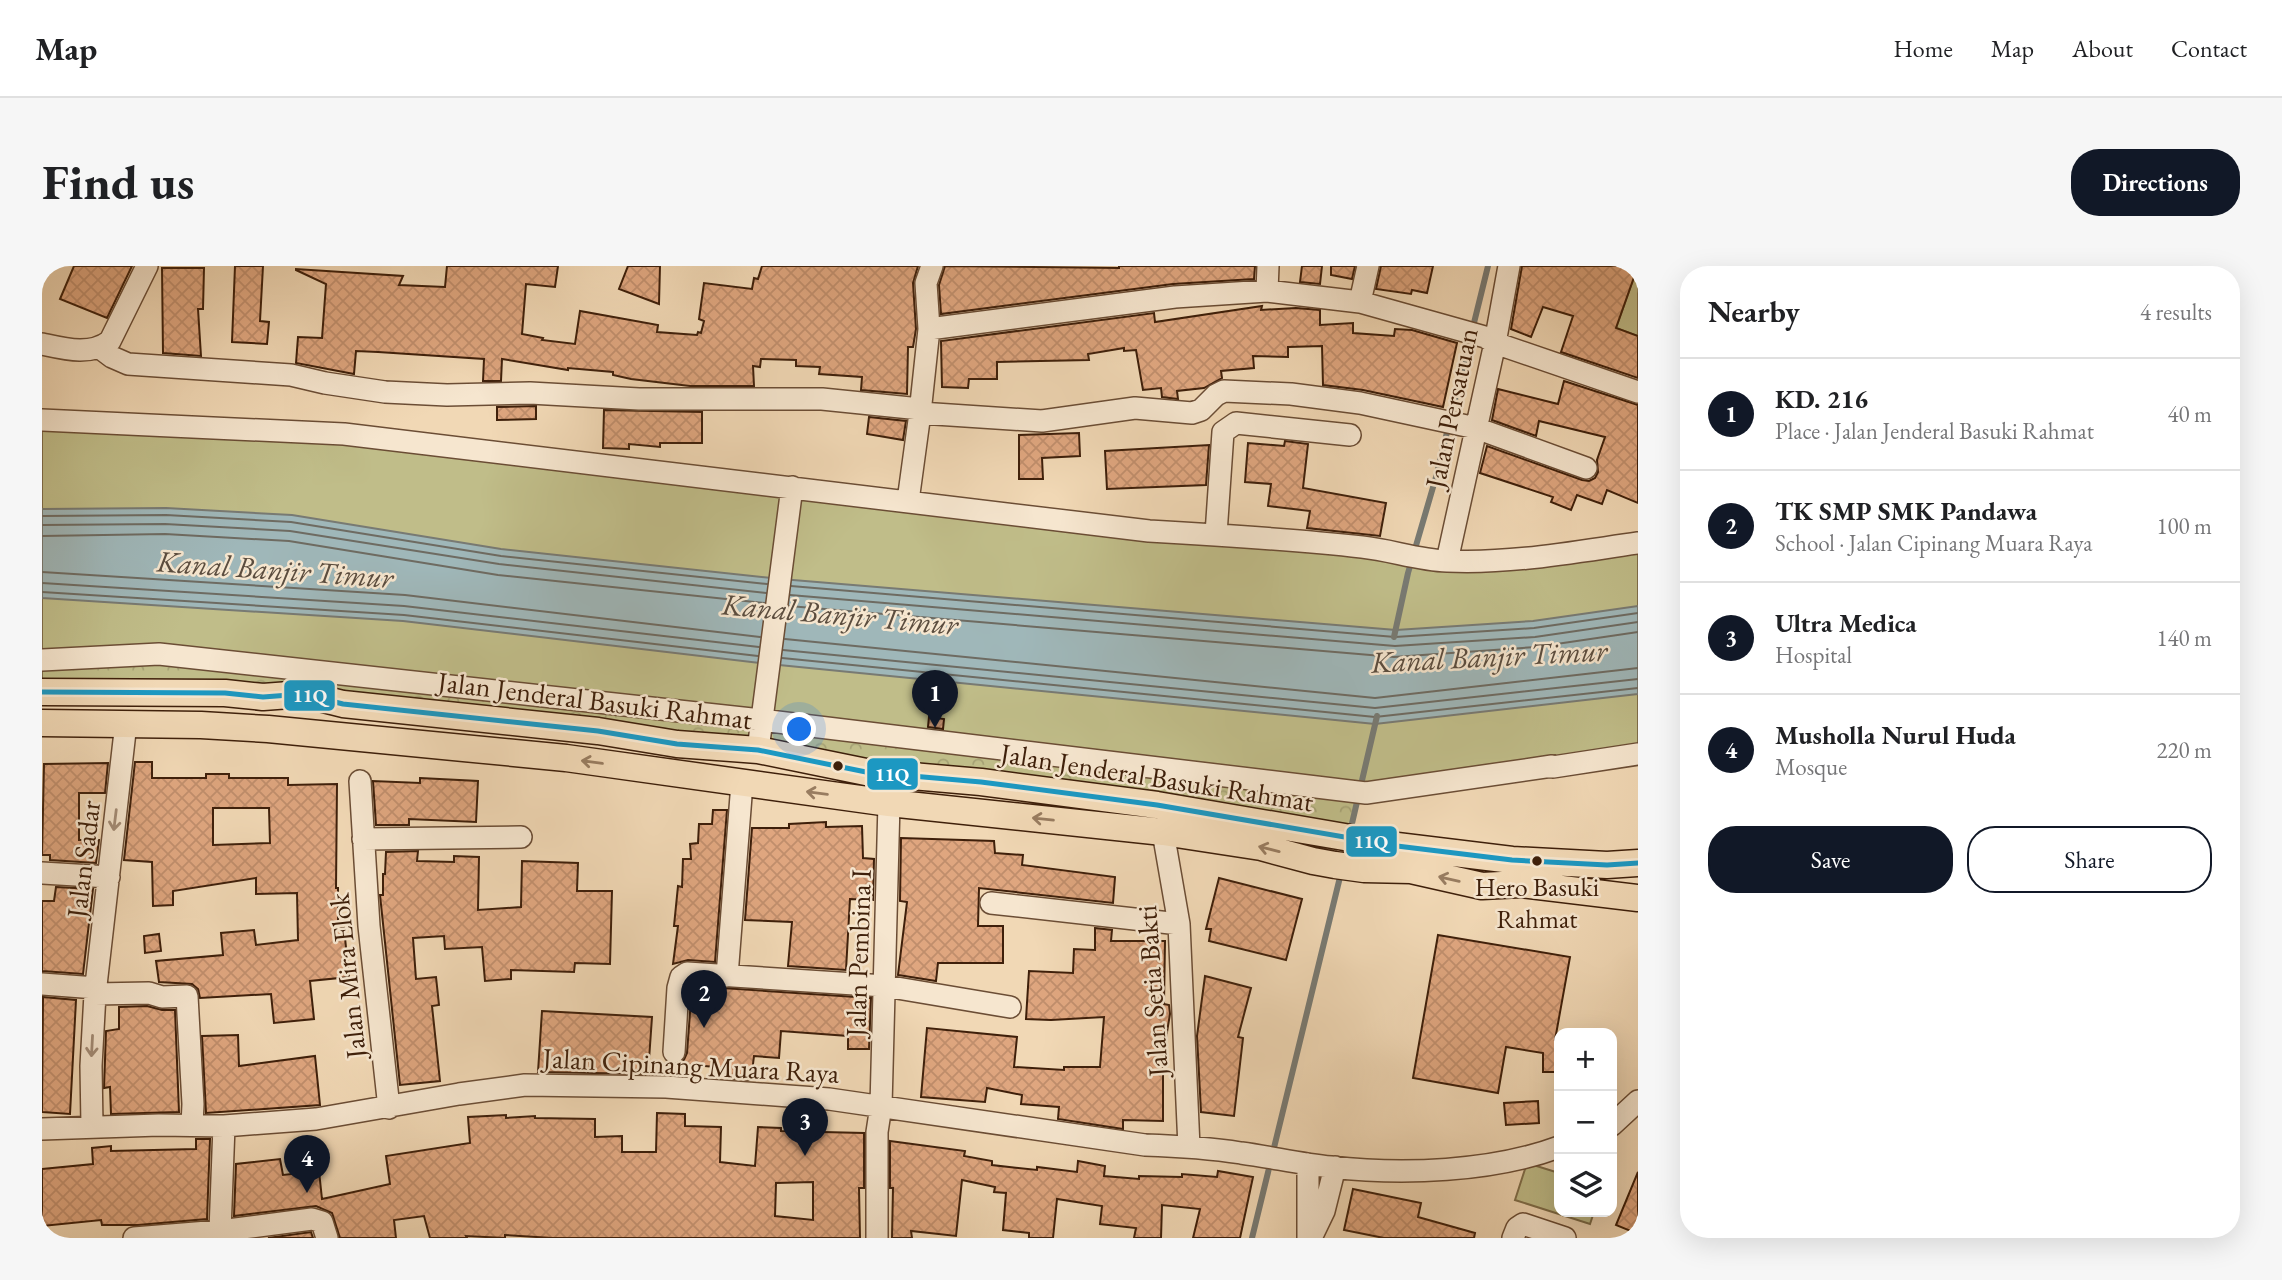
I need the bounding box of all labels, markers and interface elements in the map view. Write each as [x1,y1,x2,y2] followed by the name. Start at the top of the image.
[35,27,97,70] text: Map
[1893,33,1953,64] text: Home
[1991,33,2034,64] text: Map
[2072,33,2133,64] text: About
[2171,33,2247,64] text: Contact
[2071,149,2240,216] button: Directions
[42,150,194,214] text: Find us
[1708,292,1800,331] text: Nearby
[2140,297,2212,327] text: 4 results
[1416,324,1486,493] street label: Jalan Persatuan
[1775,382,1868,416] text: KD. 216
[1725,399,1737,429] text: 1
[2167,399,2212,429] text: 40 m
[1775,416,2094,446] text: Place · Jalan Jenderal Basuki Rahmat
[1775,494,2037,528] text: TK SMP SMK Pandawa
[1725,511,1737,541] text: 2
[2156,511,2212,541] text: 100 m
[1775,528,2092,558] text: School · Jalan Cipinang Muara Raya
[155,541,396,597] water label: Kanal Banjir Timur
[719,584,961,644] water label: Kanal Banjir Timur
[1775,606,1917,640] text: Ultra Medica
[1725,623,1737,653] text: 3
[2156,623,2212,653] text: 140 m
[1369,630,1610,682] water label: Kanal Banjir Timur
[1775,640,1852,670] text: Hospital
[434,663,754,737] street label: Jalan Jenderal Basuki Rahmat
[912,670,958,728] pin: 1
[283,679,336,712] line badge: 11Q
[293,683,330,708] text: 11Q
[782,712,816,746] your location
[1775,718,2016,752] text: Musholla Nurul Huda
[996,734,1316,820] street label: Jalan Jenderal Basuki Rahmat
[1725,735,1737,765] text: 4
[2156,735,2212,765] text: 220 m
[1775,752,1847,782] text: Mosque
[581,755,604,768] one-way arrow
[866,757,919,791] line badge: 11Q
[831,759,845,773] unlabelled marker
[875,762,912,787] text: 11Q
[806,787,829,800] one-way arrow
[58,798,108,922] street label: Jalan Sadar
[109,808,122,831] one-way arrow
[1032,812,1055,825] one-way arrow
[1345,825,1398,858] line badge: 11Q
[1708,826,1953,893] button: Save
[1967,826,2212,893] button: Share
[1354,829,1391,854] text: 11Q
[1258,842,1280,855] one-way arrow
[1530,854,1544,868] marker: Hero Basuki Rahmat
[837,868,879,1040] street label: Jalan Pembina I
[1475,870,1599,936] place label: Hero Basuki Rahmat
[1438,872,1461,885] one-way arrow
[320,891,374,1063] street label: Jalan Mira Elok
[1128,904,1176,1080] street label: Jalan Setia Bakti
[681,970,727,1028] pin: 2
[1554,1028,1617,1217] map controls
[1554,1028,1617,1091] button: +
[86,1035,99,1058] one-way arrow
[540,1039,841,1091] street label: Jalan Cipinang Muara Raya
[1554,1091,1617,1154] button: −
[782,1098,828,1156] pin: 3
[284,1135,330,1193] pin: 4
[1554,1154,1617,1217] button: layers

